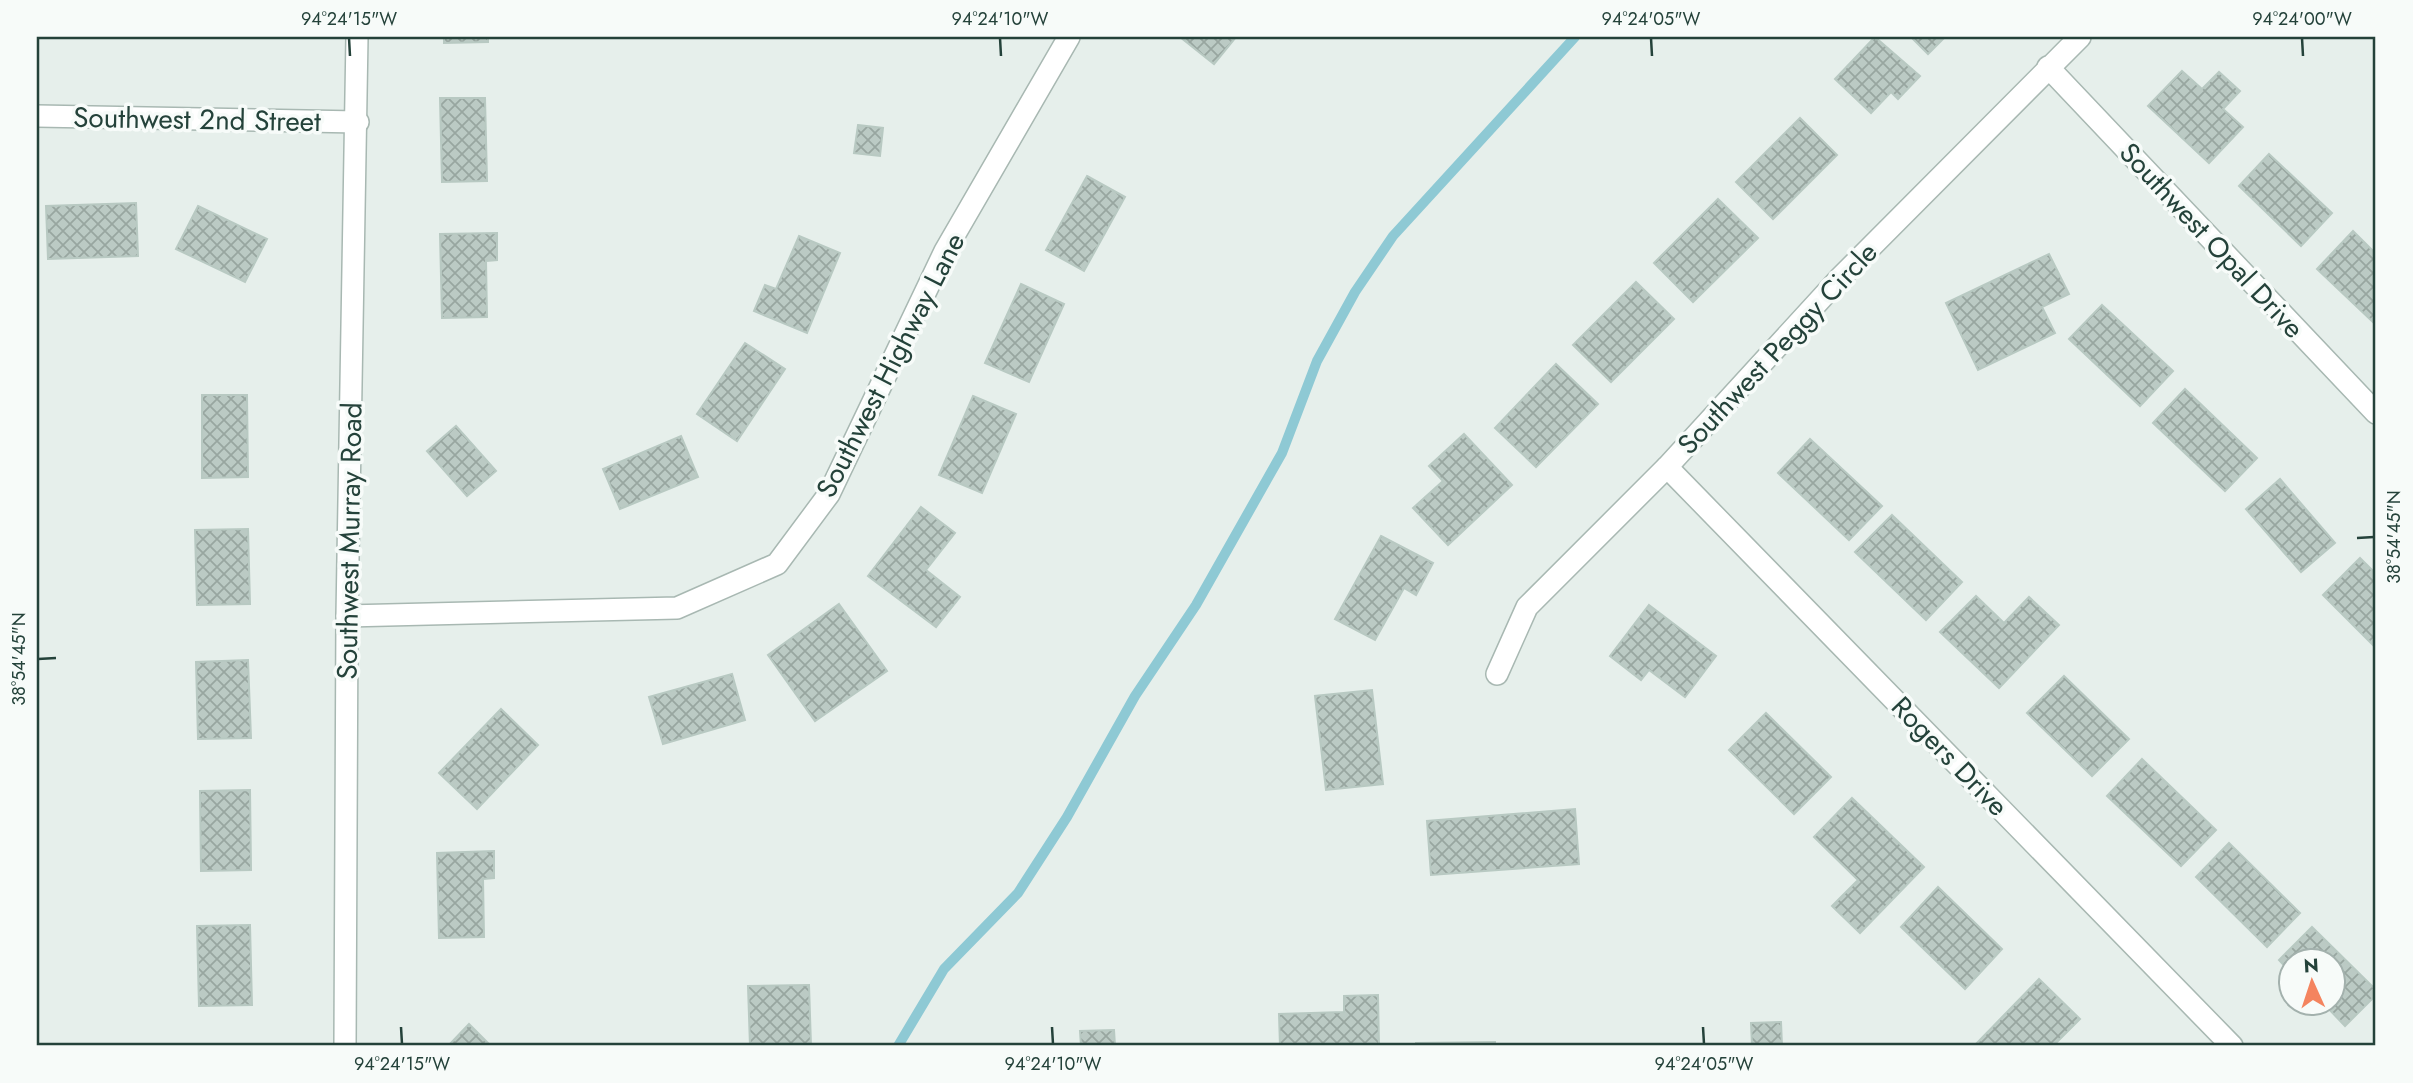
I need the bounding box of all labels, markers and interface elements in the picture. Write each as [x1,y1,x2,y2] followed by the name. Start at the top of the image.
[301,6,397,32] text: 94°24'15"W
[952,6,1049,32] text: 94°24'10"W
[1602,6,1701,32] text: 94°24'05"W
[2252,6,2352,32] text: 94°24'00"W
[73,97,322,142] street label: Southwest 2nd Street
[2110,133,2313,347] street label: Southwest Opal Drive
[806,226,975,505] street label: Southwest Highway Lane
[1668,233,1887,464] street label: Southwest Peggy Circle
[327,402,372,680] street label: Southwest Murray Road
[2381,490,2407,584] text: 38°54'45"N
[6,612,32,706] text: 38°54'45"N
[1882,687,2017,826] street label: Rogers Drive
[2276,946,2346,1016] north arrow
[2303,952,2319,979] text: N
[354,1051,450,1077] text: 94°24'15"W
[1005,1051,1102,1077] text: 94°24'10"W
[1655,1051,1754,1077] text: 94°24'05"W

